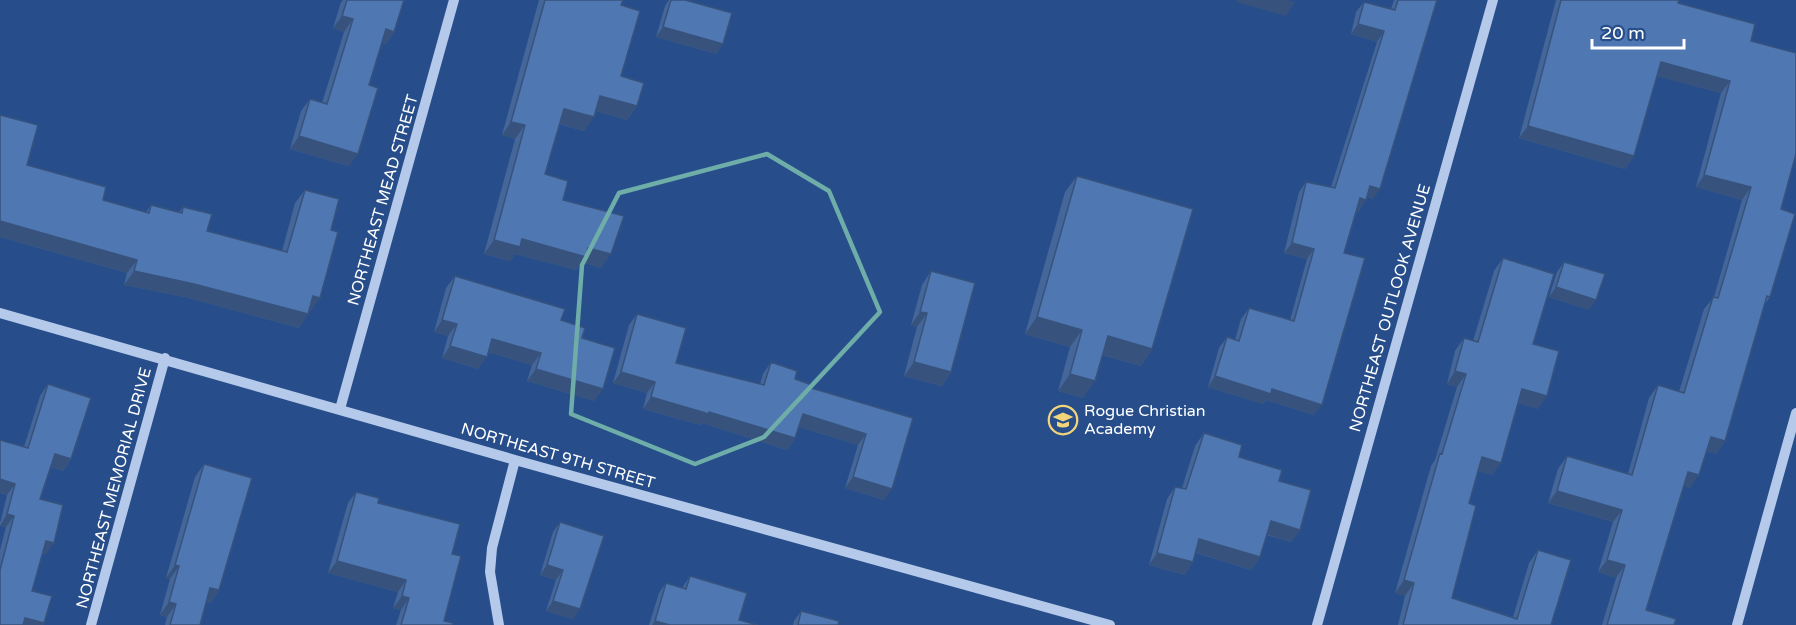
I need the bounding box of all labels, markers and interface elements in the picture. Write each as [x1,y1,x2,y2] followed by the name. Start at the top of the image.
[1592,12,1684,50] scale bar
[1601,22,1645,44] text: 20 m
[343,92,423,308] street label: NORTHEAST MEAD STREET
[1345,182,1435,434] street label: NORTHEAST OUTLOOK AVENUE
[72,365,156,611] street label: NORTHEAST MEMORIAL DRIVE
[1084,401,1206,439] place label: Rogue Christian Academy
[1047,404,1079,436] school or university icon: Rogue Christian Academy
[459,419,658,493] street label: NORTHEAST 9TH STREET

